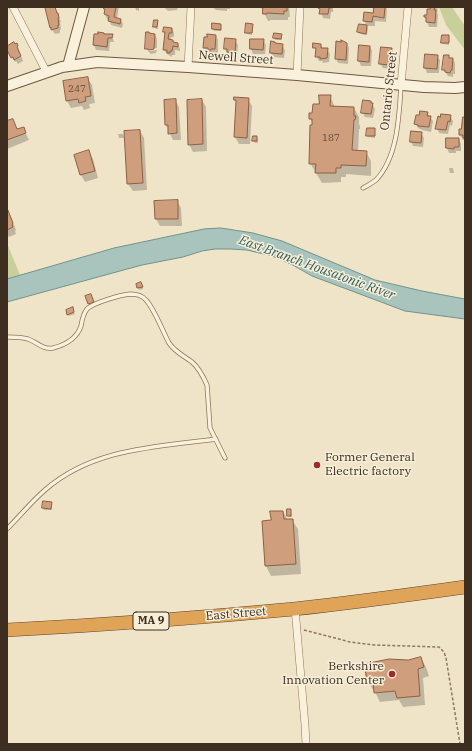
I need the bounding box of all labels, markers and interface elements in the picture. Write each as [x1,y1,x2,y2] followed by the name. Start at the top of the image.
[198,48,274,68] street label: Newell Street
[378,51,400,131] street label: Ontario Street
[68,83,86,95] house number: 247
[322,132,340,144] house number: 187
[237,232,397,304] water label: East Branch Housatonic River
[325,451,415,479] place label: Former General Electric factory
[312,460,322,470] marker: Former General Electric factory
[205,604,267,624] street label: East Street
[133,612,169,630] road number: MA 9
[282,660,384,688] place label: Berkshire Innovation Center
[387,669,397,679] marker: Berkshire Innovation Center

